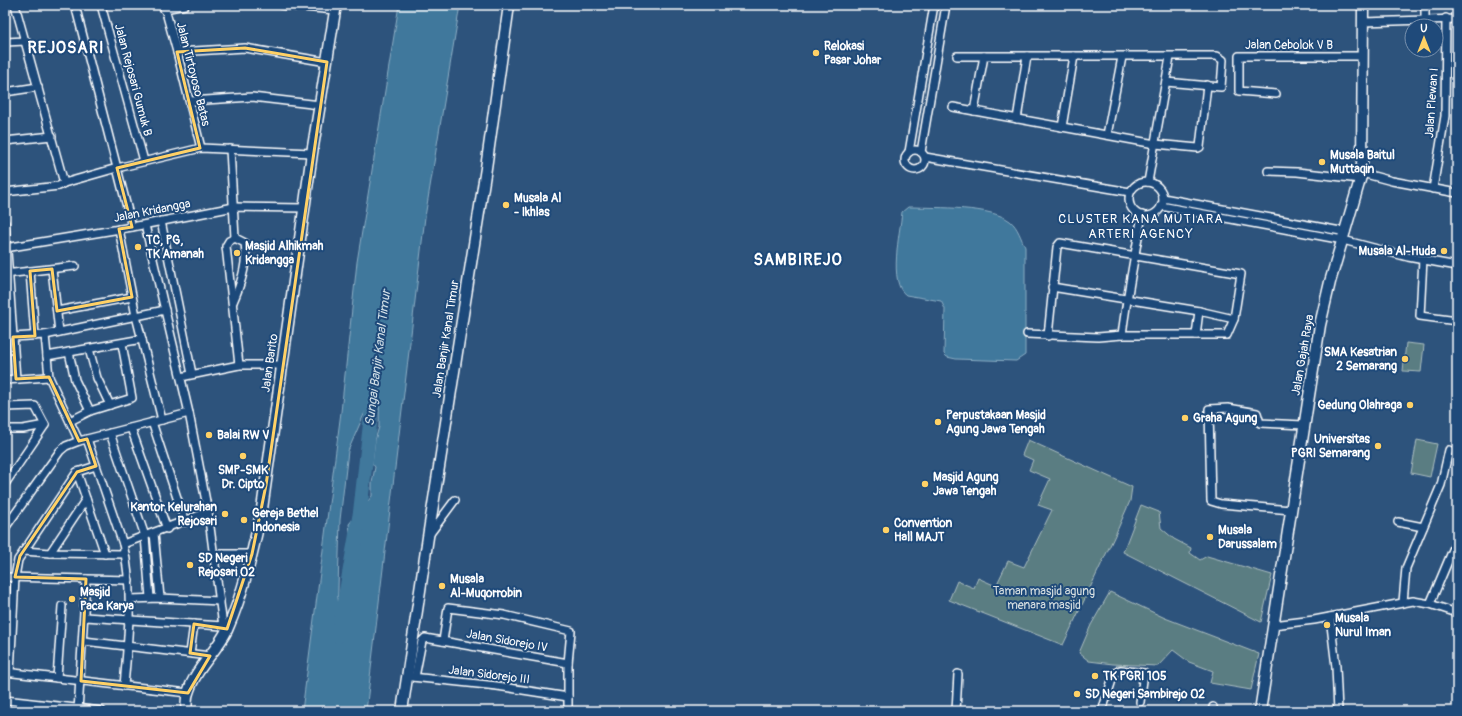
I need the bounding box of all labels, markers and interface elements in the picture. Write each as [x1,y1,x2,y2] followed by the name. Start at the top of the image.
[1404,18,1444,58] north arrow
[173,20,213,128] street label: Jalan Tirtoyoso Batas
[111,22,155,138] street label: Jalan Rejosari Gumuk B
[1420,22,1428,35] text: U
[28,38,104,58] district label: REJOSARI
[1245,38,1333,53] street label: Jalan Cebolok V B
[824,39,882,68] place label: Relokasi Pasar Johar
[811,48,821,58] marker: Relokasi Pasar Johar
[1422,67,1442,139] street label: Jalan Plewan I
[1330,148,1395,177] place label: Musala Baitul Muttaqin
[1317,157,1327,167] marker: Musala Baitul Muttaqin
[514,191,561,220] place label: Musala Al - Ikhlas
[112,196,192,226] street label: Jalan Kridangga
[501,200,511,210] marker: Musala Al - Ikhlas
[1058,211,1224,242] district label: CLUSTER KANA MUTIARA ARTERI AGENCY
[145,233,204,262] place label: TC, PG, TK Amanah
[245,239,324,268] place label: Masjid Alhikmah Kridangga
[133,242,143,252] marker: TC, PG, TK Amanah
[1358,244,1436,259] place label: Musala Al-Huda
[1439,246,1449,256] marker: Musala Al-Huda
[232,248,242,258] marker: Masjid Alhikmah Kridangga
[753,250,843,270] district label: SAMBIREJO
[429,278,463,399] street label: Jalan Banjir Kanal Timur
[362,287,395,427] water label: Sungai Banjir Kanal Timur
[1288,313,1318,397] street label: Jalan Gajah Raya
[258,332,282,393] street label: Jalan Barito
[1324,345,1397,374] place label: SMA Kesatrian 2 Semarang
[1400,354,1410,364] marker: SMA Kesatrian 2 Semarang
[1318,398,1402,413] place label: Gedung Olahraga
[1405,400,1415,410] marker: Gedung Olahraga
[946,408,1046,437] place label: Perpustakaan Masjid Agung Jawa Tengah
[1193,411,1257,426] place label: Graha Agung
[1180,413,1190,423] marker: Graha Agung
[933,417,943,427] marker: Perpustakaan Masjid Agung Jawa Tengah
[217,428,270,443] place label: Balai RW V
[204,430,214,440] marker: Balai RW V
[1291,432,1371,461] place label: Universitas PGRI Semarang
[1373,441,1383,451] marker: Universitas PGRI Semarang
[238,451,248,461] marker: SMP-SMK Dr. Cipto
[218,463,269,492] place label: SMP-SMK Dr. Cipto
[933,470,999,499] place label: Masjid Agung Jawa Tengah
[920,479,930,489] marker: Masjid Agung Jawa Tengah
[130,500,217,529] place label: Kantor Kelurahan Rejosari
[252,506,319,535] place label: Gereja Bethel Indonesia
[220,509,230,519] marker: Kantor Kelurahan Rejosari
[239,515,249,525] marker: Gereja Bethel Indonesia
[894,516,953,545] place label: Convention Hall MAJT
[1218,523,1277,552] place label: Musala Darussalam
[881,525,891,535] marker: Convention Hall MAJT
[1205,532,1215,542] marker: Musala Darussalam
[198,551,255,580] place label: SD Negeri Rejosari 02
[185,560,195,570] marker: SD Negeri Rejosari 02
[450,572,522,601] place label: Musala Al-Muqorrobin
[437,581,447,591] marker: Musala Al-Muqorrobin
[993,584,1095,613] park label: Taman masjid agung menara masjid
[80,585,134,614] place label: Masjid Paca Karya
[67,594,77,604] marker: Masjid Paca Karya
[1335,611,1391,640] place label: Musala Nurul Iman
[1322,620,1332,630] marker: Musala Nurul Iman
[465,626,549,656] street label: Jalan Sidorejo IV
[447,663,531,687] street label: Jalan Sidorejo III
[1102,669,1167,684] place label: TK PGRI 105
[1090,671,1100,681] marker: TK PGRI 105
[1085,687,1205,702] place label: SD Negeri Sambirejo 02
[1072,689,1082,699] marker: SD Negeri Sambirejo 02

